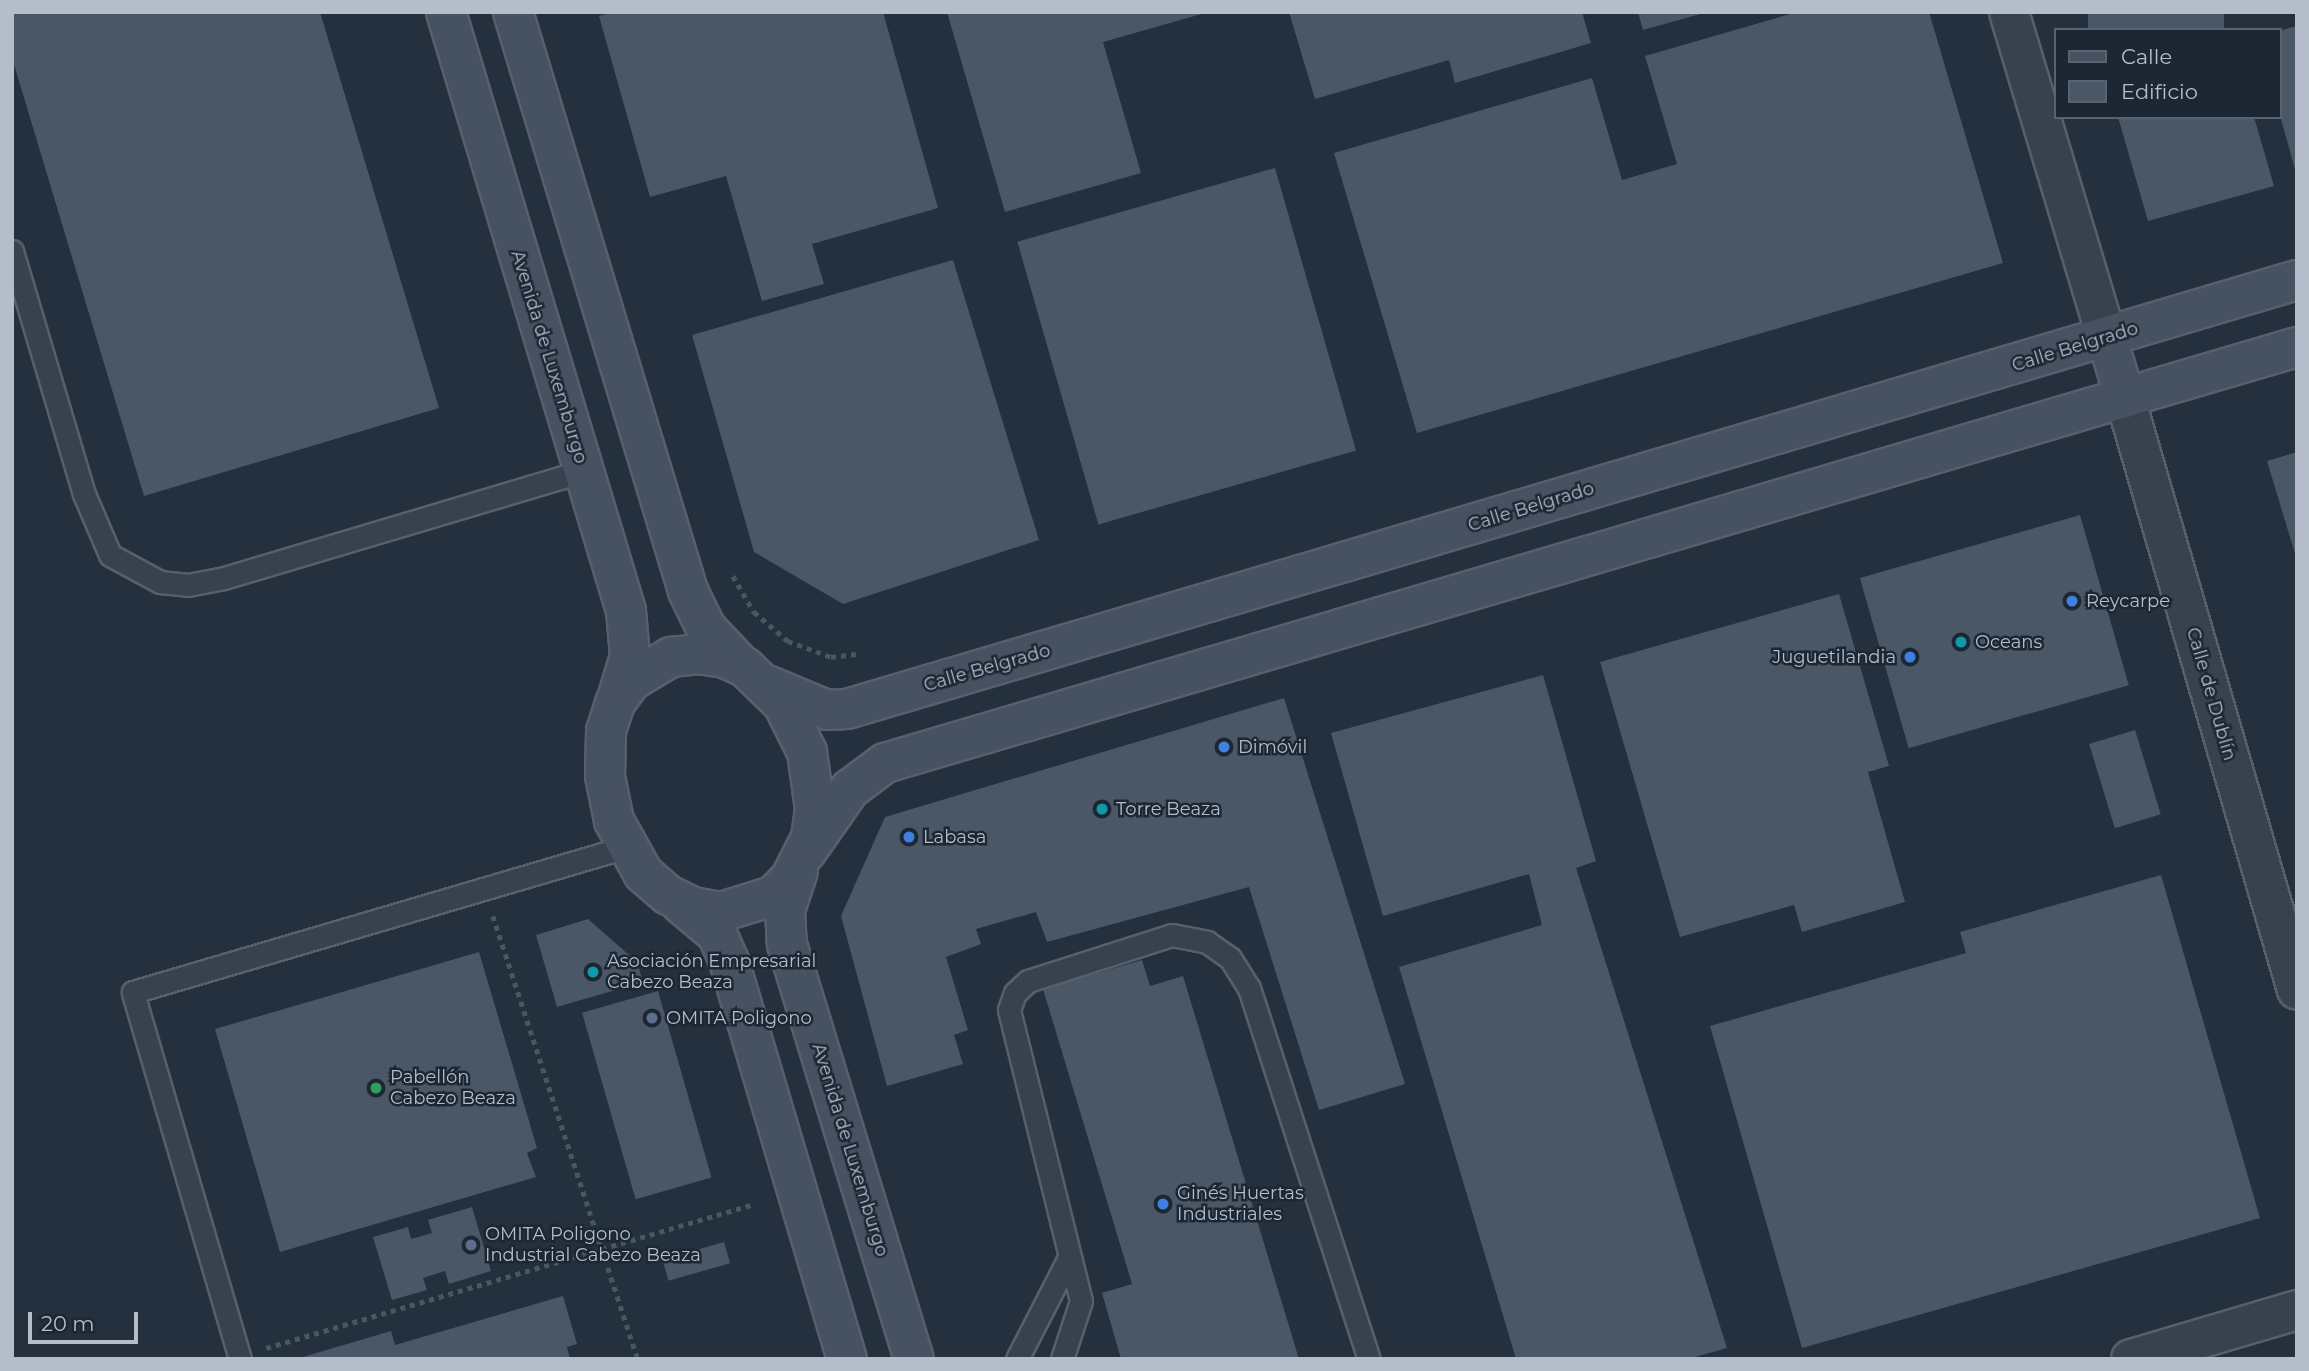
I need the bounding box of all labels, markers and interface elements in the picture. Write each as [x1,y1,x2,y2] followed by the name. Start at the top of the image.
[2054,28,2281,119] legend
[2121,44,2172,69] text: Calle
[2121,79,2198,104] text: Edificio
[506,248,592,466] street label: Avenida de Luxemburgo
[2009,318,2141,376] street label: Calle Belgrado
[1465,478,1597,536] street label: Calle Belgrado
[2086,590,2170,612] place label: Reycarpe
[2064,593,2080,609] marker: Reycarpe
[2182,625,2240,763] street label: Calle de Dublín
[1975,631,2042,653] place label: Oceans
[1953,634,1969,650] marker: Oceans
[921,640,1053,696] street label: Calle Belgrado
[1772,646,1896,668] place label: Juguetilandia
[1902,649,1918,665] marker: Juguetilandia
[1238,736,1307,758] place label: Dimóvil
[1216,739,1232,755] marker: Dimóvil
[1116,798,1221,820] place label: Torre Beaza
[1094,801,1110,817] marker: Torre Beaza
[923,826,986,848] place label: Labasa
[901,829,917,845] marker: Labasa
[607,951,816,993] place label: Asociación Empresarial Cabezo Beaza
[585,964,601,980] marker: Asociación Empresarial Cabezo Beaza
[666,1007,812,1029] place label: OMITA Poligono
[644,1010,660,1026] marker: OMITA Poligono
[807,1041,893,1259] street label: Avenida de Luxemburgo
[390,1067,516,1110] place label: Pabellón Cabezo Beaza
[368,1080,384,1096] marker: Pabellón Cabezo Beaza
[1177,1183,1304,1226] place label: Ginés Huertas Industriales
[1155,1196,1171,1212] marker: Ginés Huertas Industriales
[485,1224,701,1266] place label: OMITA Poligono Industrial Cabezo Beaza
[463,1237,479,1253] marker: OMITA Poligono Industrial Cabezo Beaza
[32,1298,142,1342] scale bar
[41,1311,95,1336] text: 20 m

